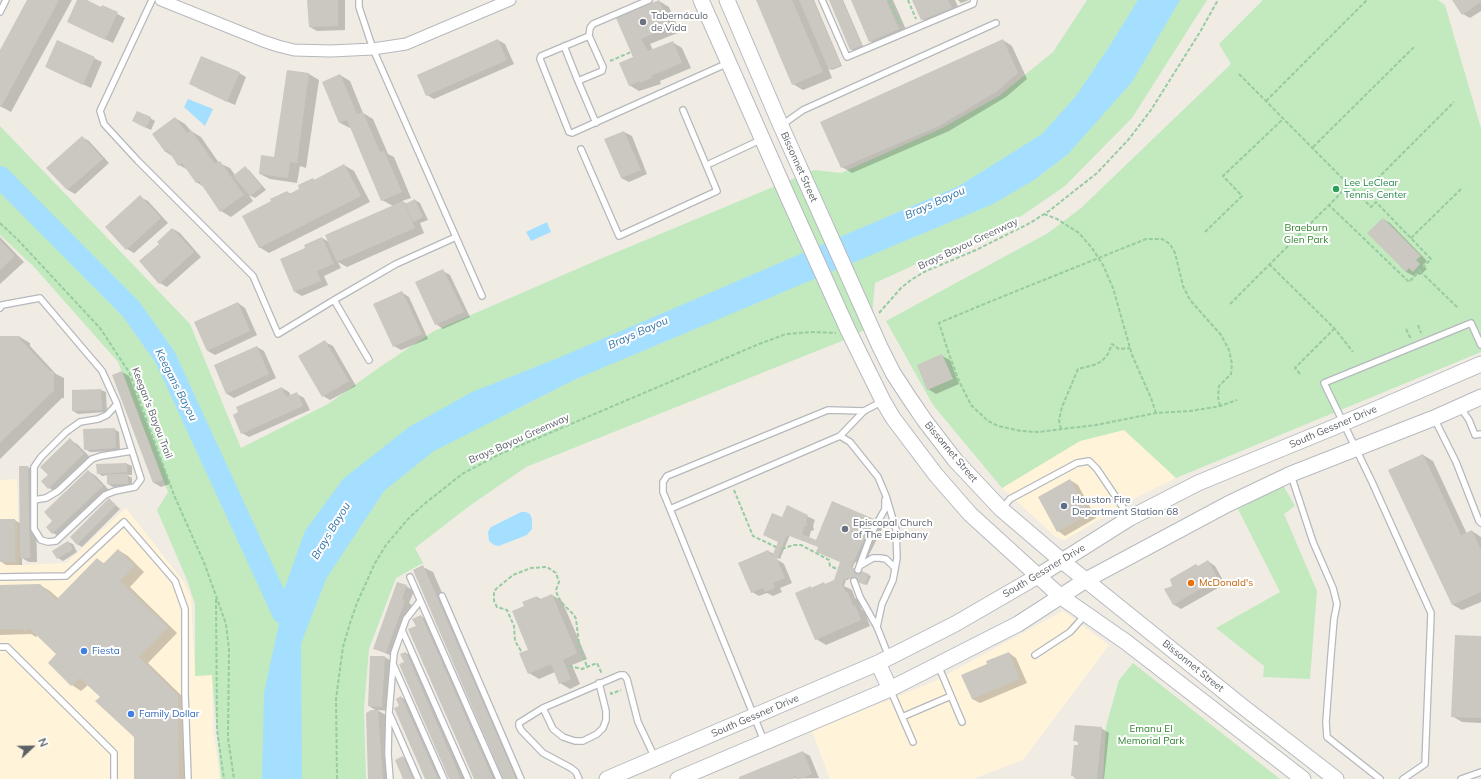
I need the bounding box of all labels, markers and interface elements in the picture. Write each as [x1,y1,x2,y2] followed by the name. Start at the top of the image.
[651,10,708,34] place label: Tabernáculo de Vida
[638,17,648,27] marker: Tabernáculo de Vida
[778,130,820,204] street label: Bissonnet Street
[1344,177,1407,200] place label: Lee LeClear Tennis Center
[903,184,967,222] water label: Brays Bayou
[1331,184,1341,194] marker: Lee LeClear Tennis Center
[916,216,1020,272] street label: Brays Bayou Greenway
[1284,222,1328,246] park label: Braeburn Glen Park
[606,314,670,352] water label: Brays Bayou
[152,347,200,423] water label: Keegans Bayou
[129,366,175,460] street label: Keegan's Bayou Trail
[1287,403,1379,451] street label: South Gessner Drive
[467,411,571,467] street label: Brays Bayou Greenway
[922,419,980,485] street label: Bissonnet Street
[1072,494,1178,518] place label: Houston Fire Department Station 68
[309,500,353,562] water label: Brays Bayou
[1059,501,1069,511] marker: Houston Fire Department Station 68
[853,517,933,540] place label: Episcopal Church of The Epiphany
[840,524,850,534] marker: Episcopal Church of The Epiphany
[1001,542,1087,600] street label: South Gessner Drive
[1199,577,1253,589] place label: McDonald's
[1186,578,1196,588] marker: McDonald's
[1160,638,1226,694] street label: Bissonnet Street
[92,645,120,657] place label: Fiesta
[79,646,89,656] marker: Fiesta
[709,692,801,740] street label: South Gessner Drive
[139,708,199,720] place label: Family Dollar
[126,709,136,719] marker: Family Dollar
[1118,723,1184,746] park label: Emanu El Memorial Park
[12,727,52,767] north arrow
[35,736,51,749] text: N

